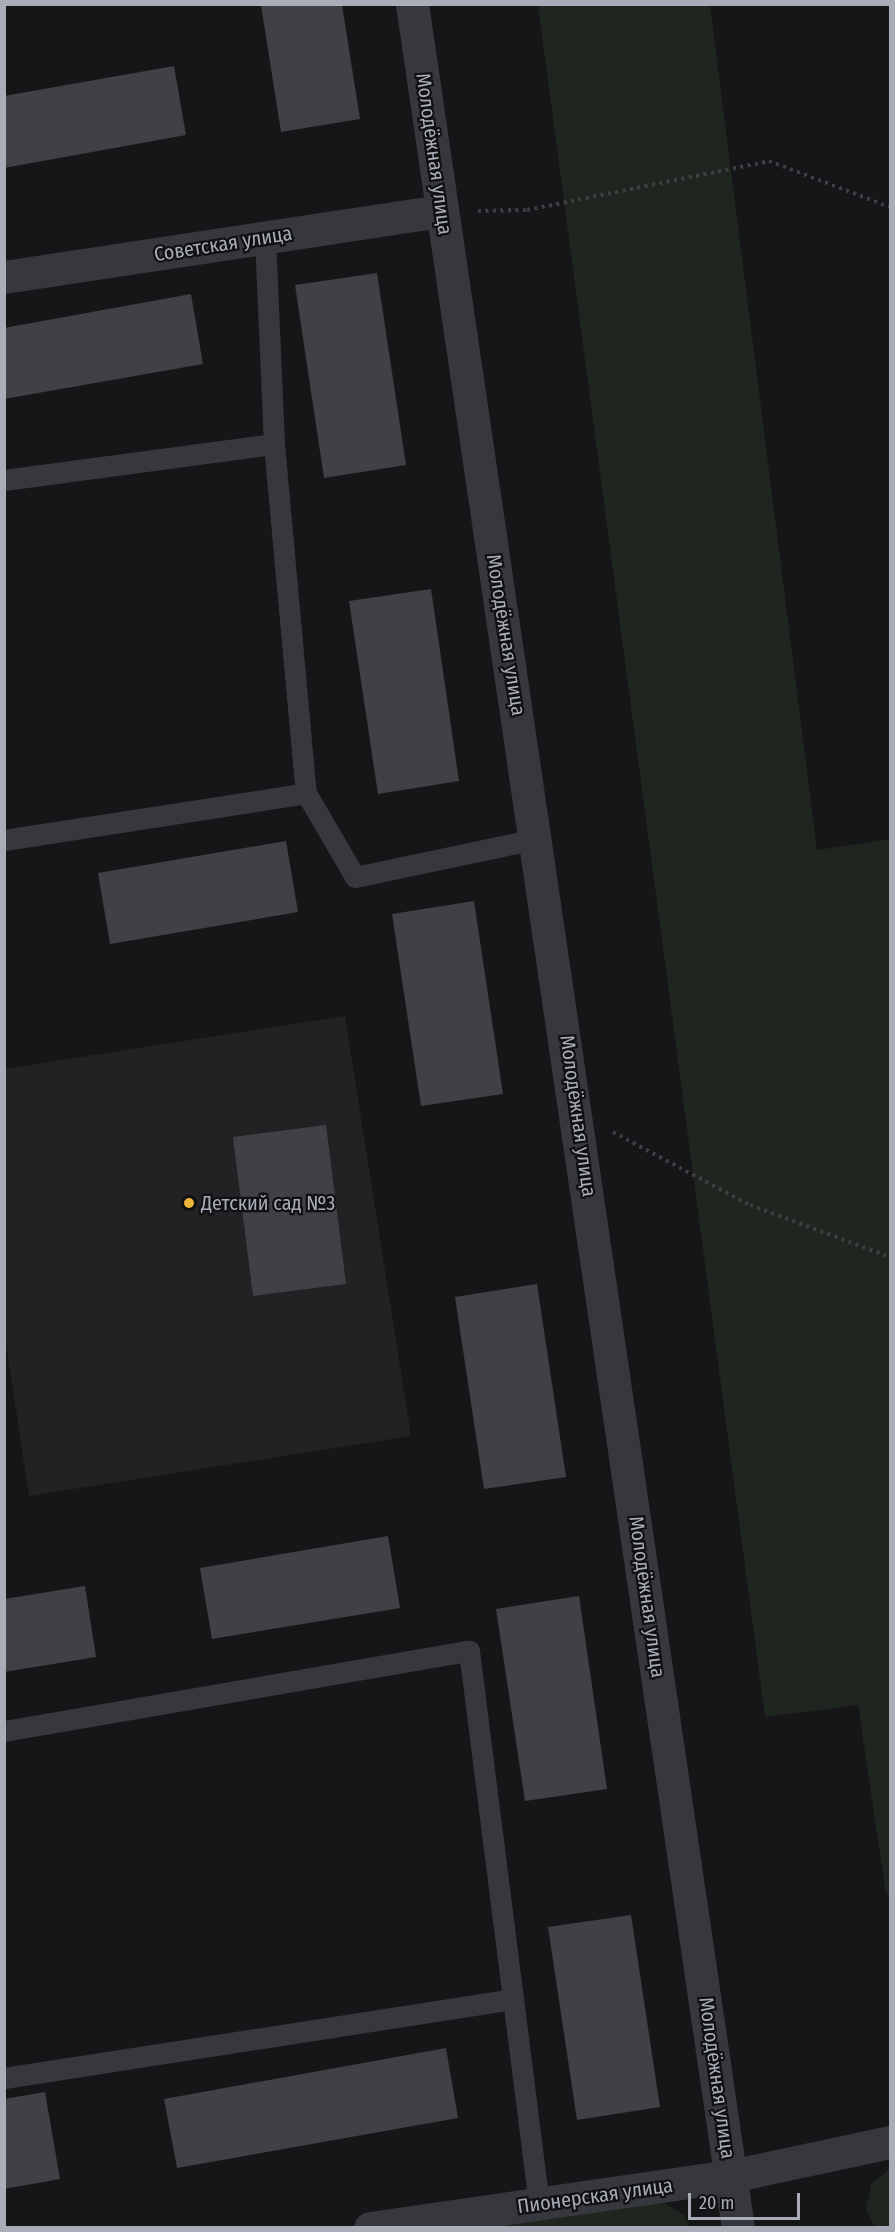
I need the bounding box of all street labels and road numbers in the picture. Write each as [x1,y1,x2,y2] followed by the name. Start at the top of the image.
[411,72,457,236] street label: Молодёжная улица
[152,221,294,267] street label: Советская улица
[481,553,531,717] street label: Молодёжная улица
[555,1034,601,1198] street label: Молодёжная улица
[624,1515,670,1679] street label: Молодёжная улица
[694,1996,740,2160] street label: Молодёжная улица
[516,2173,674,2219] street label: Пионерская улица

